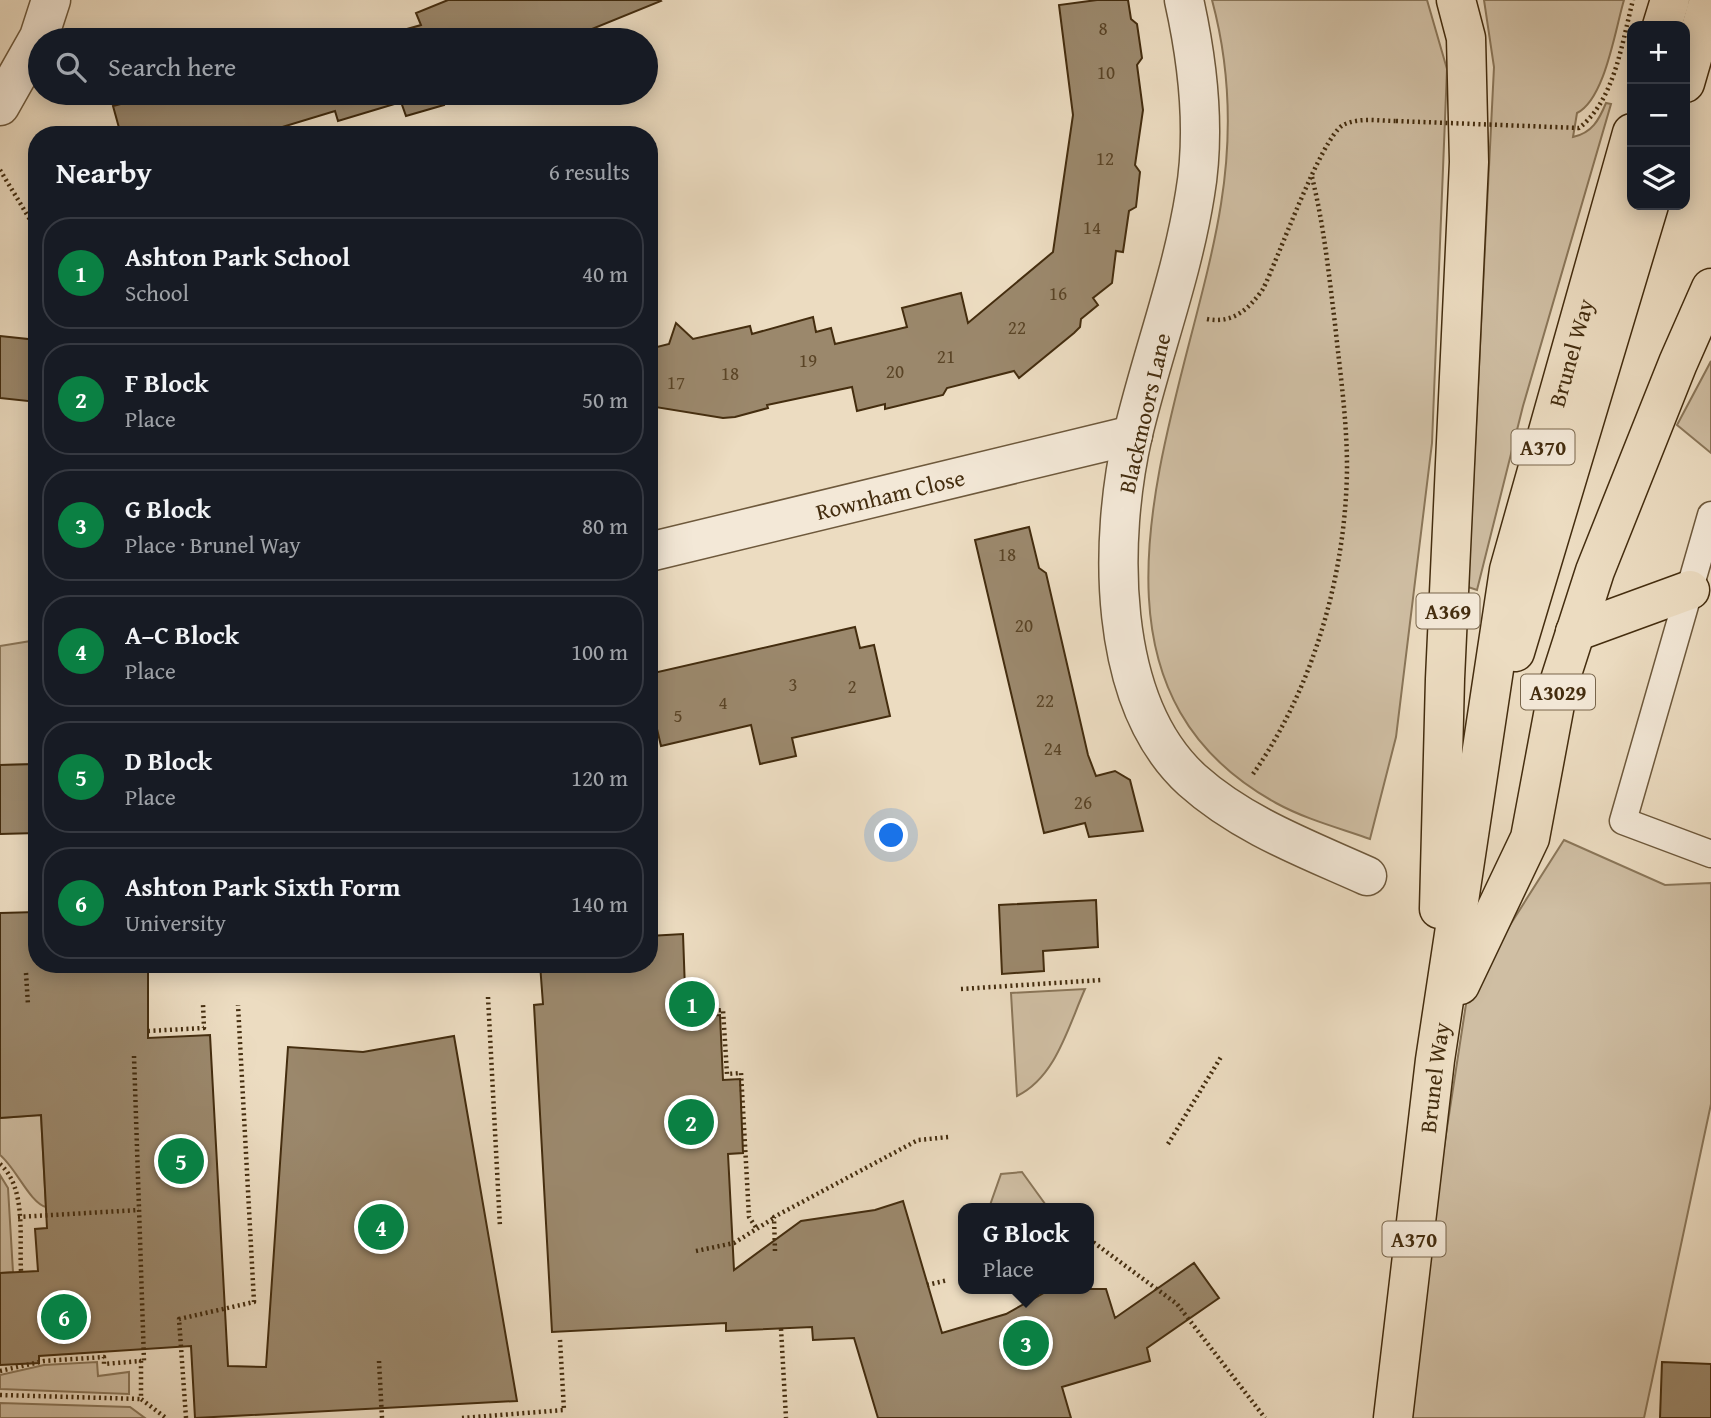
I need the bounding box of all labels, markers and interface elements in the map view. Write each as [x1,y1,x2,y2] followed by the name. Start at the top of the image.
[1098,14,1108,42] house number: 8
[1627,21,1690,210] map controls
[1627,21,1690,84] button: +
[28,28,658,105] search box
[108,47,236,86] text: Search here
[52,48,90,86] icon: search
[1097,58,1115,86] house number: 10
[1627,84,1690,147] button: −
[1096,144,1114,172] house number: 12
[1627,147,1690,210] button: layers
[56,150,152,194] text: Nearby
[549,155,630,188] text: 6 results
[1083,213,1101,241] house number: 14
[125,237,350,276] text: Ashton Park School
[75,257,87,290] text: 1
[582,257,628,290] text: 40 m
[125,276,189,309] text: School
[1049,279,1067,307] house number: 16
[1539,294,1601,410] street label: Brunel Way
[1008,313,1026,341] house number: 22
[1110,330,1178,496] street label: Blackmoors Lane
[937,342,955,370] house number: 21
[799,346,817,374] house number: 19
[886,357,904,385] house number: 20
[721,359,739,387] house number: 18
[125,363,209,402] text: F Block
[667,368,685,396] house number: 17
[75,383,87,416] text: 2
[582,383,628,416] text: 50 m
[125,402,176,435] text: Place
[1512,430,1574,464] road number: A370
[812,460,968,528] street label: Rownham Close
[125,489,211,528] text: G Block
[75,509,87,542] text: 3
[582,509,628,542] text: 80 m
[125,528,301,561] text: Place · Brunel Way
[998,540,1016,568] house number: 18
[1416,594,1480,628] road number: A369
[1015,611,1033,639] house number: 20
[125,615,239,654] text: A–C Block
[75,635,87,668] text: 4
[571,635,628,668] text: 100 m
[125,654,176,687] text: Place
[788,670,798,698] house number: 3
[847,672,857,700] house number: 2
[1521,674,1595,710] road number: A3029
[1036,686,1054,714] house number: 22
[718,688,728,716] house number: 4
[673,701,683,729] house number: 5
[1044,734,1062,762] house number: 24
[125,741,212,780] text: D Block
[75,761,87,794] text: 5
[571,761,628,794] text: 120 m
[125,780,176,813] text: Place
[1074,788,1092,816] house number: 26
[874,818,908,852] your location
[125,867,401,906] text: Ashton Park Sixth Form
[75,887,87,920] text: 6
[571,887,628,920] text: 140 m
[125,906,226,939] text: University
[669,978,715,1030] pin: 1
[1410,1019,1457,1135] street label: Brunel Way
[668,1096,714,1148] pin: 2
[158,1135,204,1187] pin: 5
[358,1201,404,1253] pin: 4
[958,1203,1094,1294] popup
[983,1213,1069,1252] text: G Block
[1382,1222,1446,1256] road number: A370
[983,1252,1034,1285] text: Place
[41,1291,87,1343] pin: 6
[1003,1317,1049,1369] pin: 3

